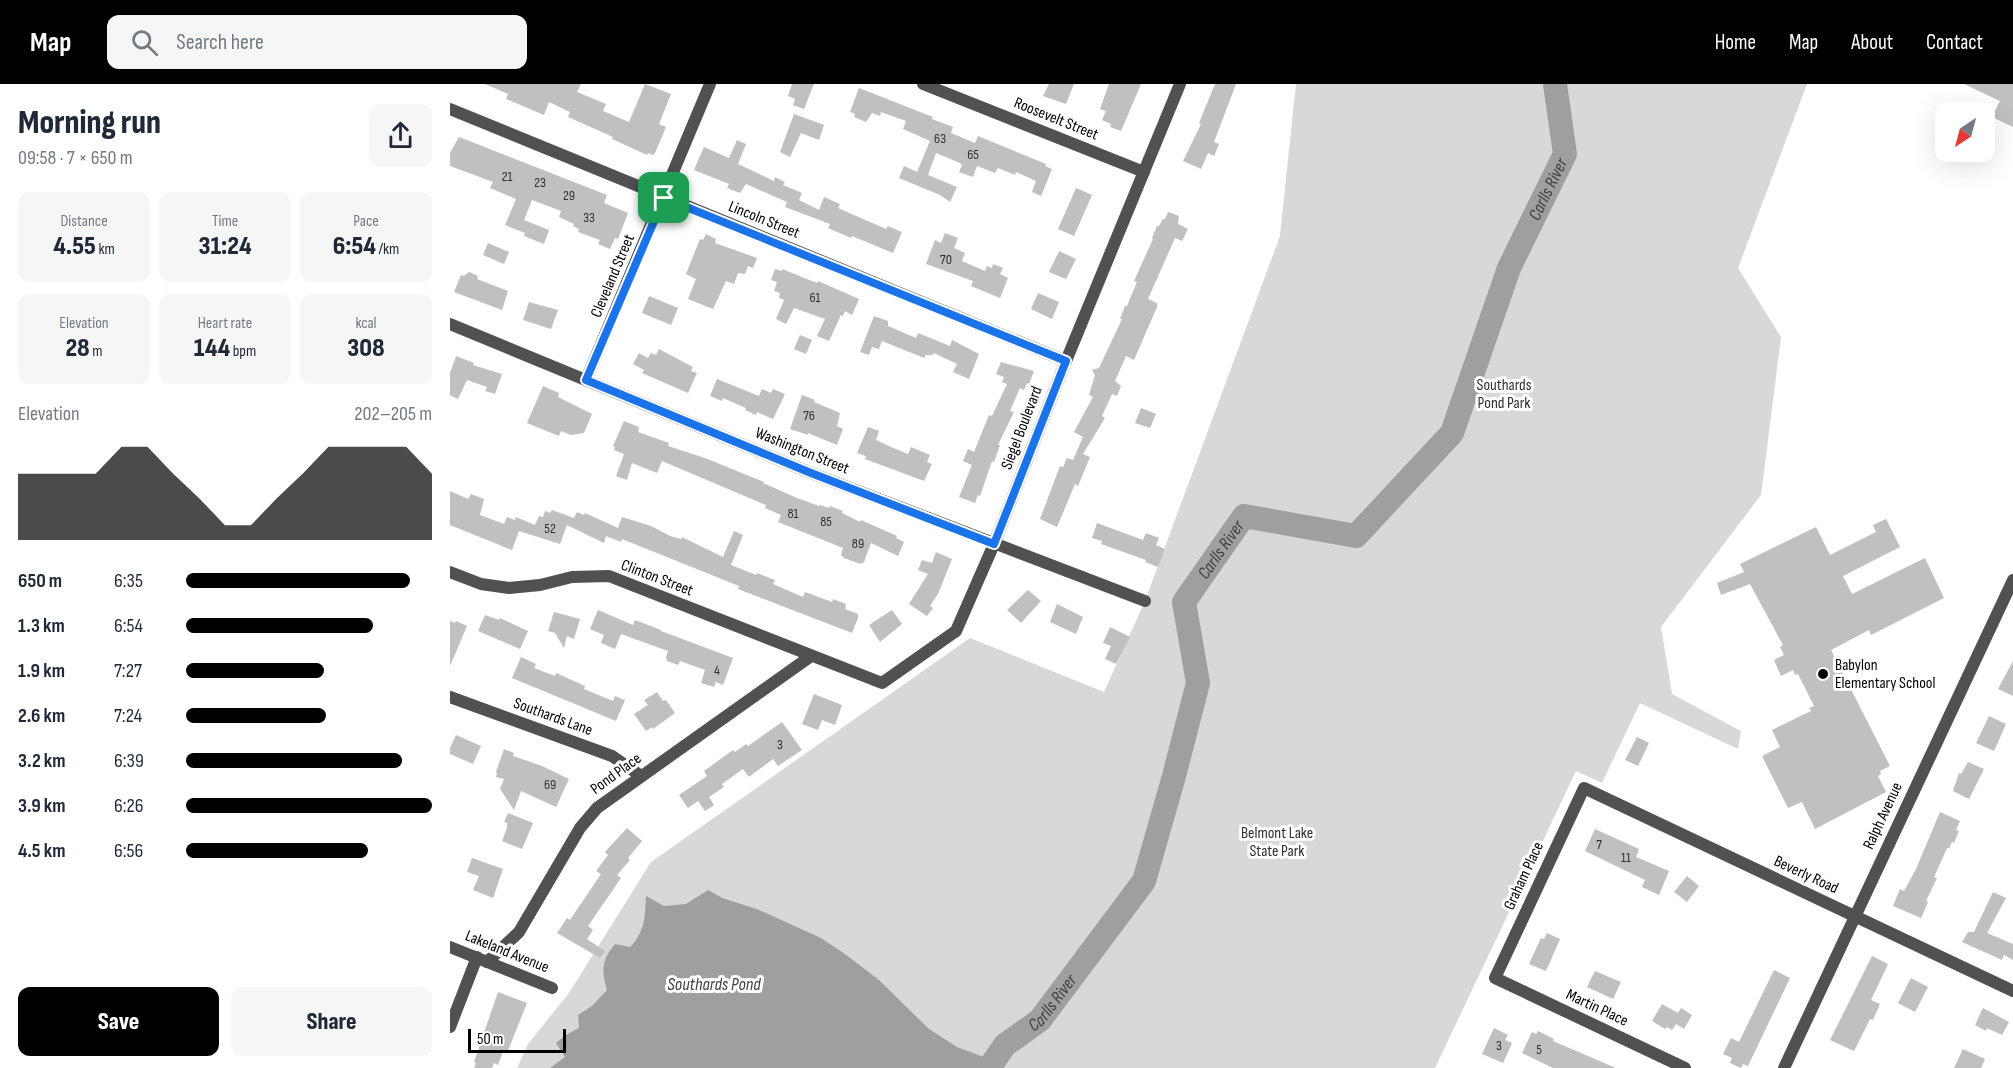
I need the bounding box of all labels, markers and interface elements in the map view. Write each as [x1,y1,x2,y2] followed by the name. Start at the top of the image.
[107,15,527,69] search box
[30,26,71,59] text: Map
[128,26,161,59] icon: search
[176,29,264,56] text: Search here
[1715,30,1756,55] text: Home
[1789,30,1818,55] text: Map
[1851,30,1893,55] text: About
[1926,30,1983,55] text: Contact
[1011,93,1101,145] street label: Roosevelt Street
[1935,102,1995,162] north arrow
[1935,102,1995,162] map controls
[18,103,161,143] text: Morning run
[369,104,432,167] button: share
[934,130,946,147] house number: 63
[18,146,133,170] text: 09:58 · 7 × 650 m
[967,146,979,163] house number: 65
[1524,154,1572,224] water label: Carlls River
[502,168,512,185] house number: 21
[638,172,689,223] pin
[534,174,546,191] house number: 23
[647,181,680,214] icon: arrive
[563,187,575,204] house number: 29
[726,197,802,243] street label: Lincoln Street
[583,209,595,226] house number: 33
[60,212,108,231] text: Distance
[212,212,238,231] text: Time
[353,212,379,231] text: Pace
[53,231,96,262] text: 4.55
[198,231,252,262] text: 31:24
[333,231,376,262] text: 6:54
[587,231,639,320] street label: Cleveland Street
[96,240,115,259] text: km
[376,240,399,259] text: /km
[940,251,952,268] house number: 70
[809,289,821,306] house number: 61
[59,314,109,333] text: Elevation
[198,314,252,333] text: Heart rate
[355,314,377,333] text: kcal
[65,333,90,364] text: 28
[194,333,230,364] text: 144
[347,333,385,364] text: 308
[90,342,103,361] text: m
[230,342,256,361] text: bpm
[1477,376,1532,413] park label: Southards Pond Park
[997,384,1047,472] street label: Siegel Boulevard
[18,402,80,426] text: Elevation
[354,402,432,426] text: 202–205 m
[803,407,815,424] house number: 76
[752,424,852,478] street label: Washington Street
[787,505,799,522] house number: 81
[820,513,832,530] house number: 85
[1193,515,1249,583] water label: Carlls River
[544,520,556,537] house number: 52
[852,535,864,552] house number: 89
[618,556,696,600] street label: Clinton Street
[18,569,62,593] text: 650 m
[114,569,143,593] text: 6:35
[18,614,65,638] text: 1.3 km
[114,614,143,638] text: 6:54
[1835,656,1935,693] place label: Babylon Elementary School
[18,659,65,683] text: 1.9 km
[114,659,142,683] text: 7:27
[714,662,720,679] house number: 4
[1816,667,1830,681] marker: Babylon Elementary School
[511,694,595,740] street label: Southards Lane
[18,704,65,728] text: 2.6 km
[114,704,142,728] text: 7:24
[777,736,783,753] house number: 3
[18,749,66,773] text: 3.2 km
[114,749,144,773] text: 6:39
[587,749,645,799] street label: Pond Place
[544,776,556,793] house number: 69
[1859,780,1907,852] street label: Ralph Avenue
[18,794,66,818] text: 3.9 km
[114,794,144,818] text: 6:26
[1241,824,1313,861] park label: Belmont Lake State Park
[1596,836,1602,853] house number: 7
[18,839,65,863] text: 4.5 km
[114,839,143,863] text: 6:56
[1500,839,1548,913] street label: Graham Place
[1621,849,1631,866] house number: 11
[1771,852,1841,898] street label: Beverly Road
[462,927,552,977] street label: Lakeland Avenue
[1024,969,1081,1036] water label: Carlls River
[667,974,761,995] water label: Southards Pond
[1563,985,1631,1031] street label: Martin Place
[18,987,219,1056] button: Save
[231,987,432,1056] button: Share
[468,1026,566,1054] scale bar
[477,1030,503,1049] text: 50 m
[1496,1037,1502,1054] house number: 3
[1536,1041,1542,1058] house number: 5

